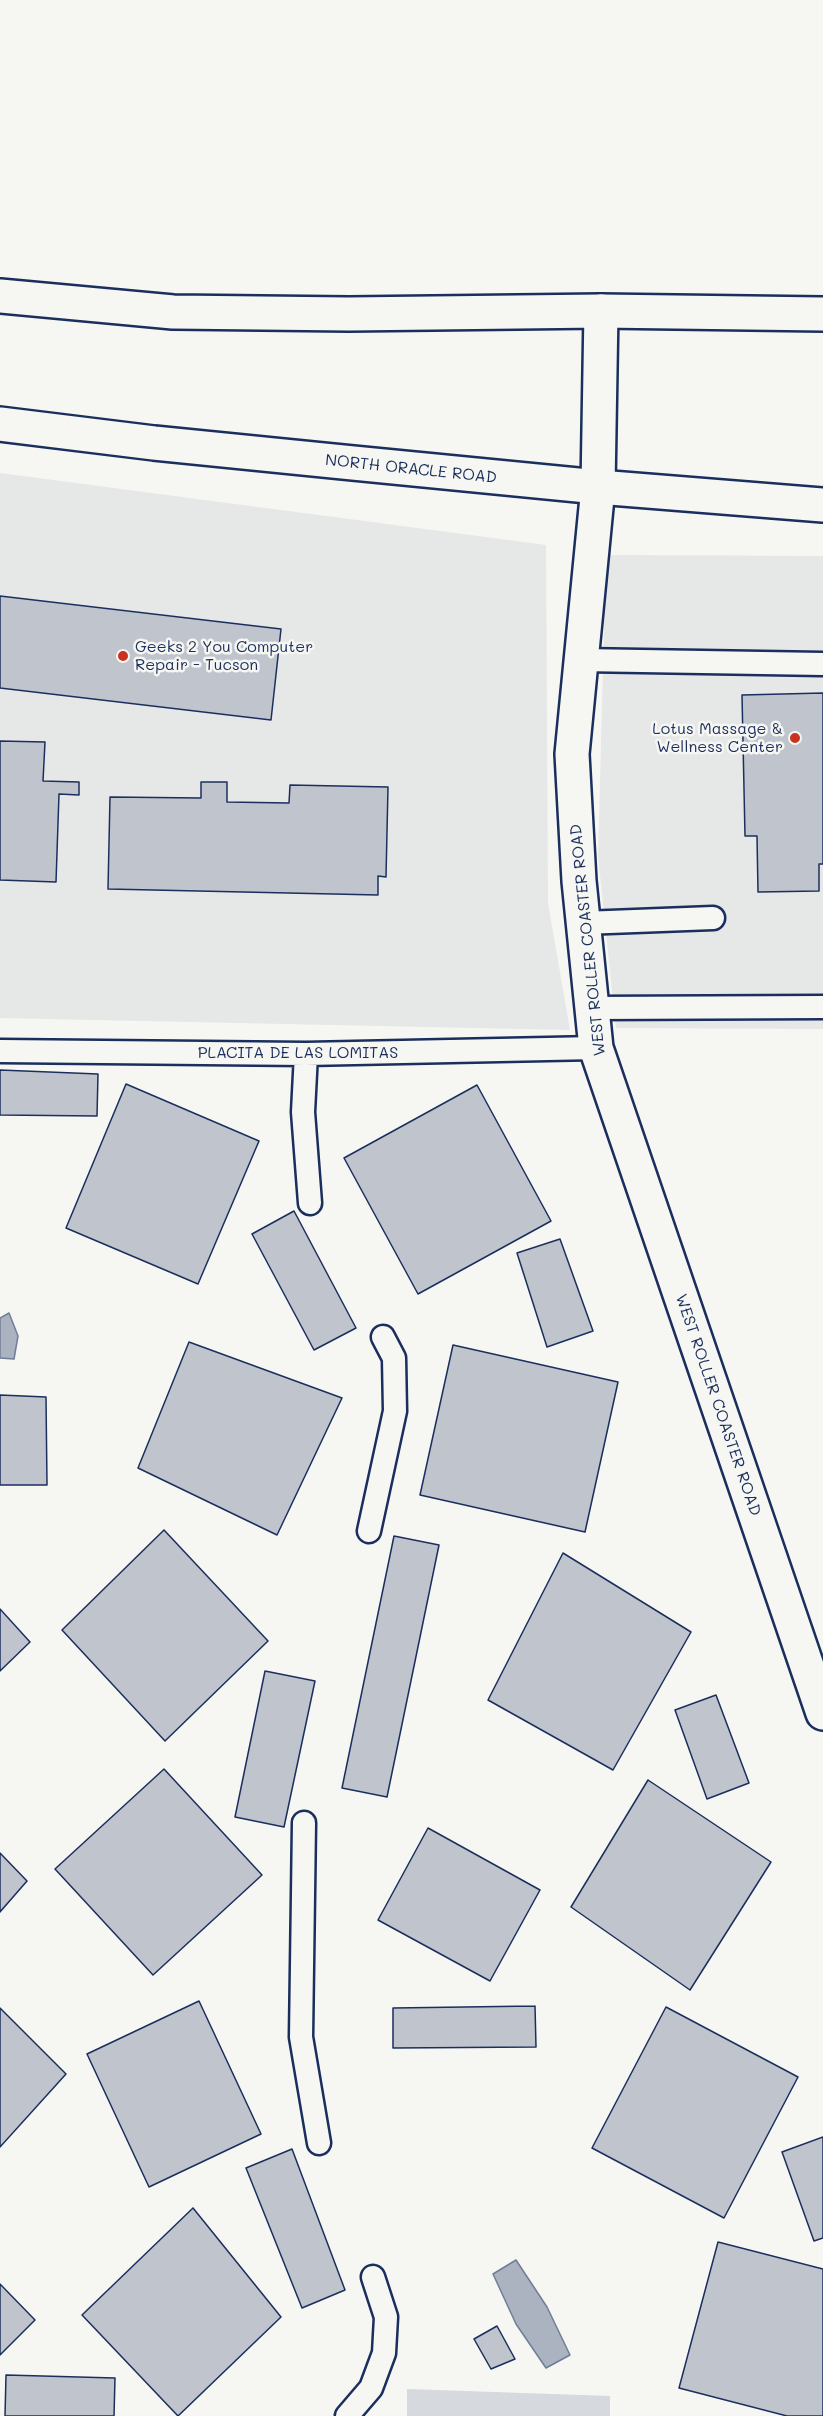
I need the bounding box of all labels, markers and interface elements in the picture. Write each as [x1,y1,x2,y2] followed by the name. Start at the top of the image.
[324,450,498,488] street label: NORTH ORACLE ROAD
[135,637,313,675] place label: Geeks 2 You Computer Repair - Tucson
[116,649,130,663] marker: Geeks 2 You Computer Repair - Tucson
[652,719,783,757] place label: Lotus Massage & Wellness Center
[788,731,802,745] marker: Lotus Massage & Wellness Center
[566,823,610,1057] street label: WEST ROLLER COASTER ROAD
[198,1043,398,1063] street label: PLACITA DE LAS LOMITAS
[671,1292,765,1518] street label: WEST ROLLER COASTER ROAD

